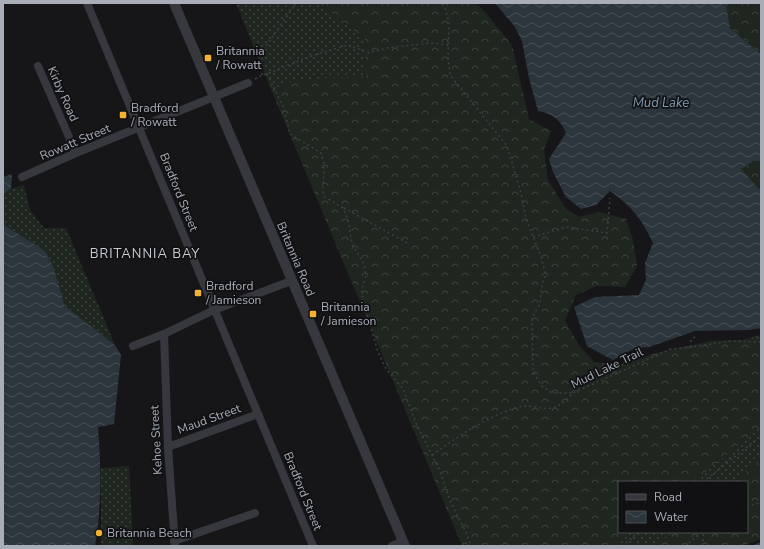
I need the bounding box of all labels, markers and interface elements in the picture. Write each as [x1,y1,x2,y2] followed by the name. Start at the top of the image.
[215,43,265,73] place label: Britannia / Rowatt
[203,53,213,63] marker: Britannia / Rowatt
[44,64,82,124] street label: Kirby Road
[633,94,689,112] water label: Mud Lake
[130,100,178,130] place label: Bradford / Rowatt
[118,110,128,120] marker: Bradford / Rowatt
[37,120,113,164] street label: Rowatt Street
[156,150,202,234] street label: Bradford Street
[273,219,319,299] street label: Britannia Road
[90,245,200,263] district label: BRITANNIA BAY
[205,278,261,308] place label: Bradford / Jamieson
[193,288,203,298] marker: Bradford / Jamieson
[320,299,376,329] place label: Britannia / Jamieson
[308,309,318,319] marker: Britannia / Jamieson
[568,343,646,392] street label: Mud Lake Trail
[175,400,244,438] street label: Maud Street
[146,404,166,475] street label: Kehoe Street
[280,449,326,533] street label: Bradford Street
[618,481,748,533] legend
[654,489,682,505] text: Road
[654,509,688,525] text: Water
[107,525,192,541] place label: Britannia Beach
[94,528,104,538] marker: Britannia Beach

